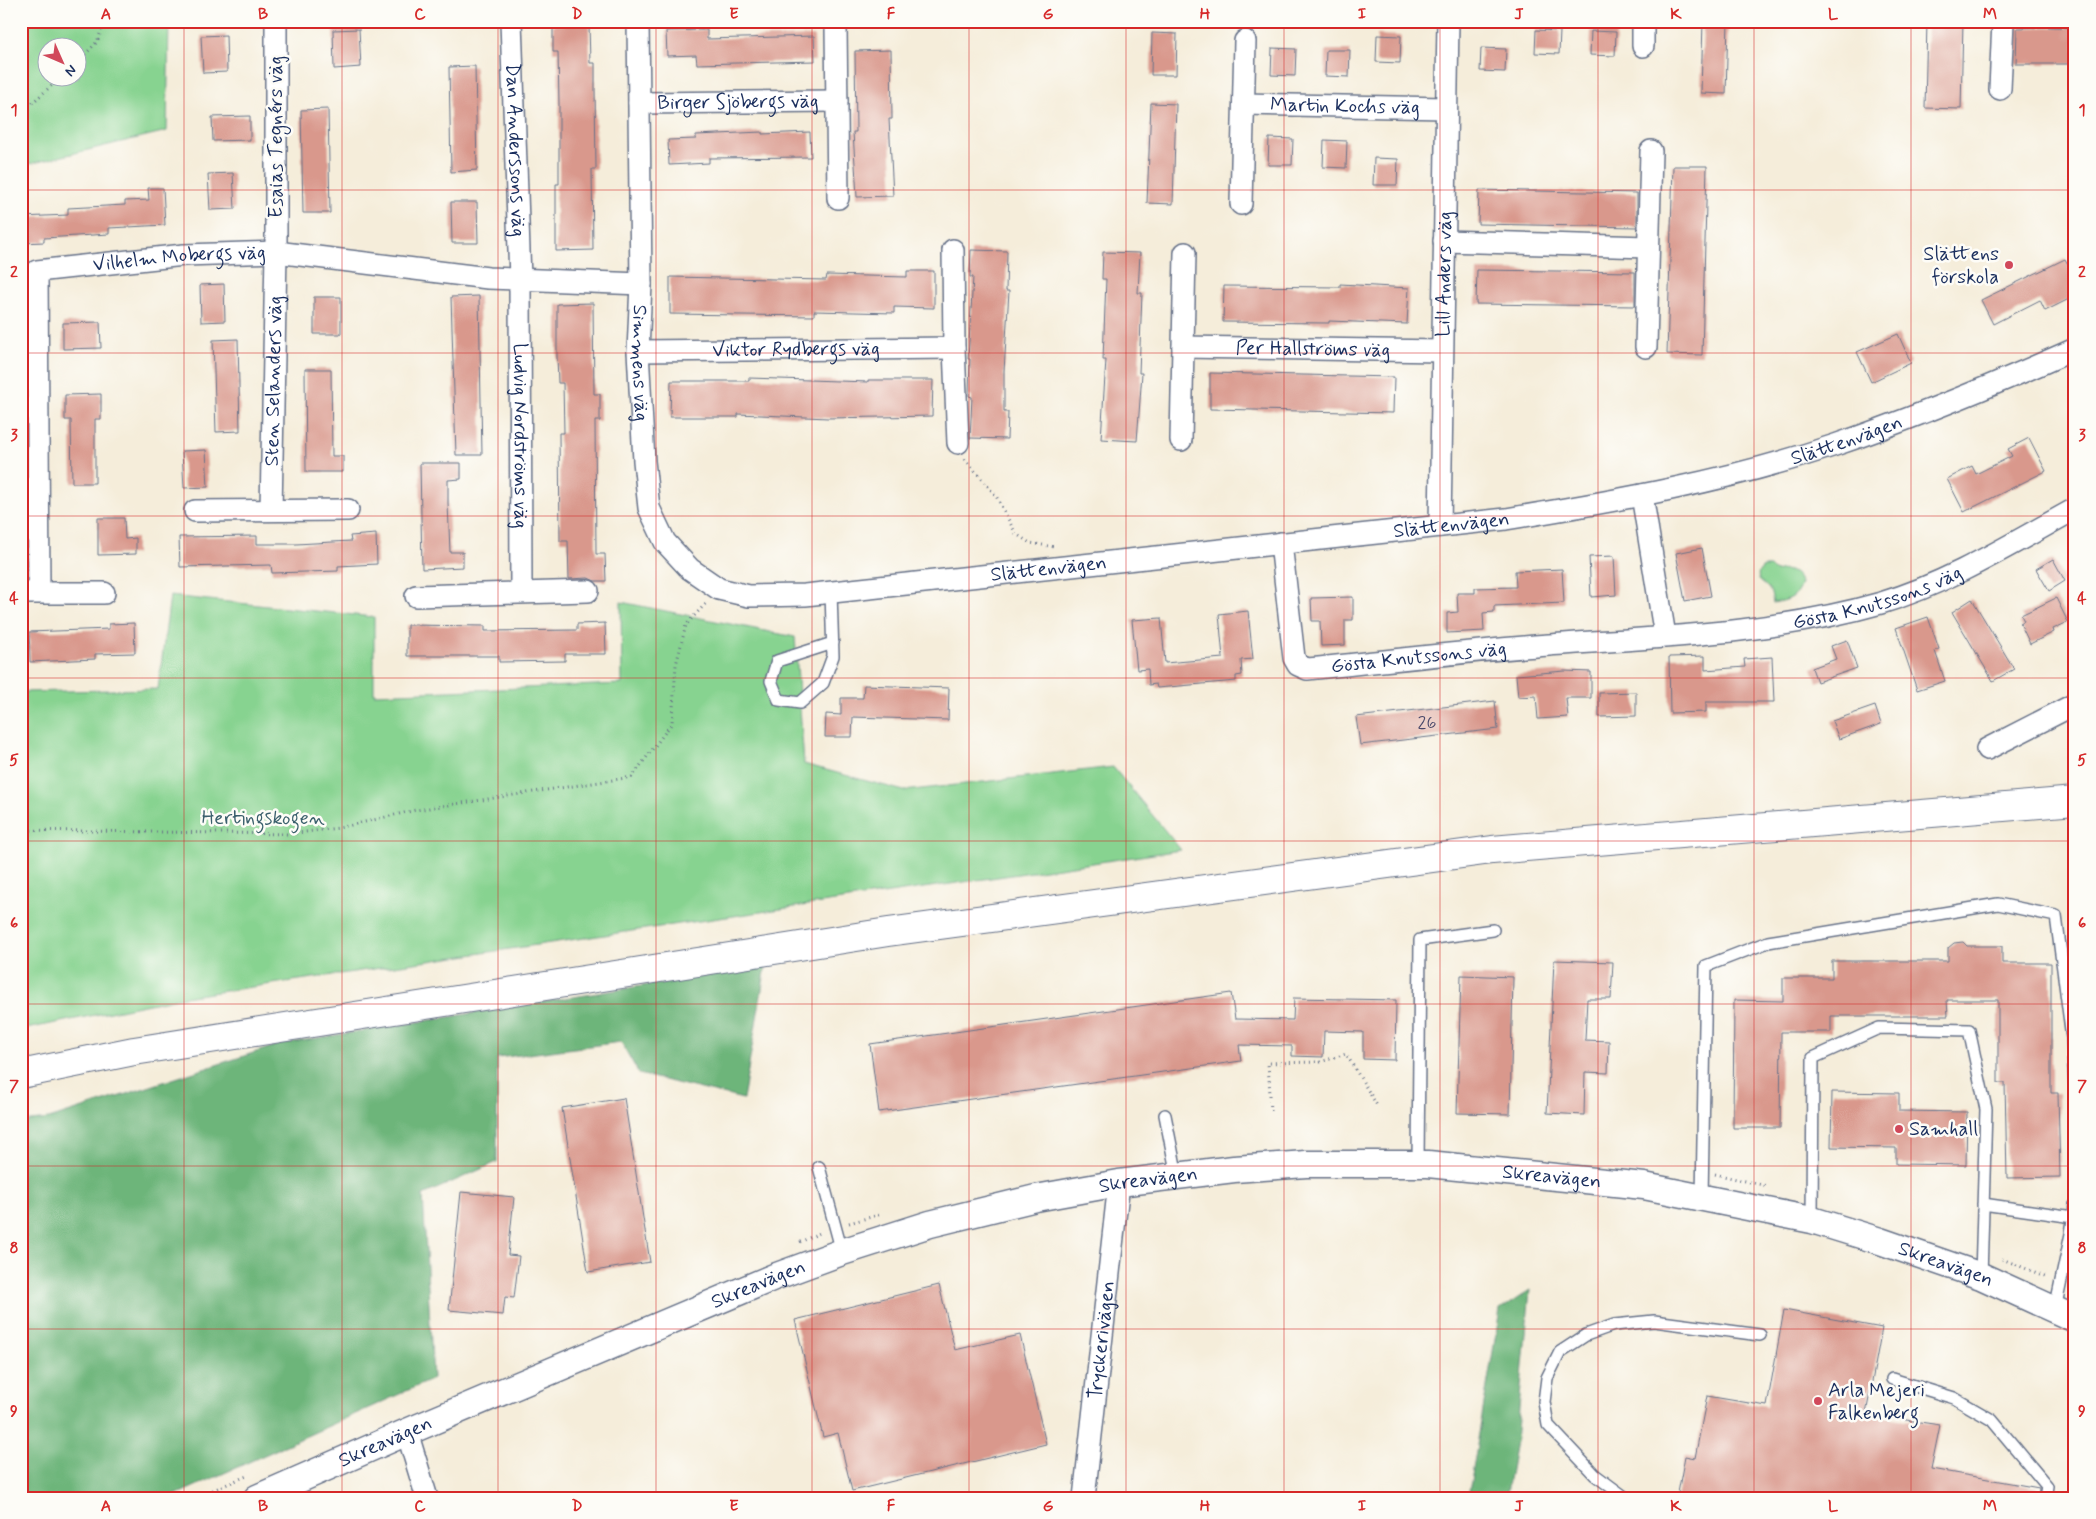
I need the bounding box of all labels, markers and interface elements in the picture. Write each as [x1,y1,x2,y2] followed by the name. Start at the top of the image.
[101,4,111,25] text: A
[258,4,268,25] text: B
[414,4,426,25] text: C
[571,4,583,25] text: D
[729,4,739,25] text: E
[887,4,896,25] text: F
[1043,4,1054,25] text: G
[1200,4,1211,25] text: H
[1358,4,1367,25] text: I
[1514,4,1524,25] text: J
[1670,4,1682,25] text: K
[1828,4,1839,25] text: L
[1983,4,1997,25] text: M
[38,38,88,88] north arrow
[263,56,291,218] street label: Esaias Tegnérs väg
[61,61,80,80] text: N
[499,63,532,237] street label: Dan Anderssons väg
[657,88,819,117] street label: Birger Sjöbergs väg
[1270,91,1420,121] street label: Martin Kochs väg
[10,100,18,121] text: 1
[2078,100,2086,121] text: 1
[1429,211,1458,337] street label: Lill Anders väg
[91,239,266,278] street label: Vilhelm Mobergs väg
[1923,241,1999,291] place label: Slättens förskola
[2003,259,2015,271] marker: Slättens förskola
[10,262,18,283] text: 2
[2078,262,2086,283] text: 2
[258,295,289,467] street label: Sten Selanders väg
[624,304,655,422] street label: Simmens väg
[1235,334,1391,364] street label: Per Hallströms väg
[712,335,880,365] street label: Viktor Rydbergs väg
[507,343,534,529] street label: Ludvig Nordströms väg
[1787,408,1906,472] street label: Slättenvägen
[10,425,18,446] text: 3
[2078,425,2086,446] text: 3
[1392,505,1511,545] street label: Slättenvägen
[989,549,1108,588] street label: Slättenvägen
[1791,559,1967,636] street label: Gösta Knutssons väg
[9,588,19,609] text: 4
[2077,588,2087,609] text: 4
[1330,635,1508,680] street label: Gösta Knutssons väg
[1418,711,1436,735] house number: 26
[9,750,19,771] text: 5
[2077,750,2087,771] text: 5
[201,805,325,834] park label: Hertingskogen
[10,913,18,934] text: 6
[2078,913,2086,934] text: 6
[9,1076,19,1097] text: 7
[2077,1076,2087,1097] text: 7
[1909,1116,1978,1143] place label: Samhall
[1893,1123,1905,1135] marker: Samhall
[1501,1158,1603,1195] street label: Skreavägen
[1097,1160,1199,1200] street label: Skreavägen
[1894,1235,1998,1294] street label: Skreavägen
[9,1238,19,1259] text: 8
[2077,1238,2087,1259] text: 8
[707,1253,809,1315] street label: Skreavägen
[1082,1279,1122,1401] street label: Tryckerivägen
[1828,1377,1925,1429] place label: Arla Mejeri Falkenberg
[1812,1395,1824,1407] marker: Arla Mejeri Falkenberg
[10,1401,18,1422] text: 9
[2078,1401,2086,1422] text: 9
[334,1410,436,1474] street label: Skreavägen
[101,1496,111,1517] text: A
[258,1496,268,1517] text: B
[414,1496,426,1517] text: C
[571,1496,583,1517] text: D
[729,1496,739,1517] text: E
[887,1496,896,1517] text: F
[1043,1496,1054,1517] text: G
[1200,1496,1211,1517] text: H
[1358,1496,1367,1517] text: I
[1514,1496,1524,1517] text: J
[1670,1496,1682,1517] text: K
[1828,1496,1839,1517] text: L
[1983,1496,1997,1517] text: M

